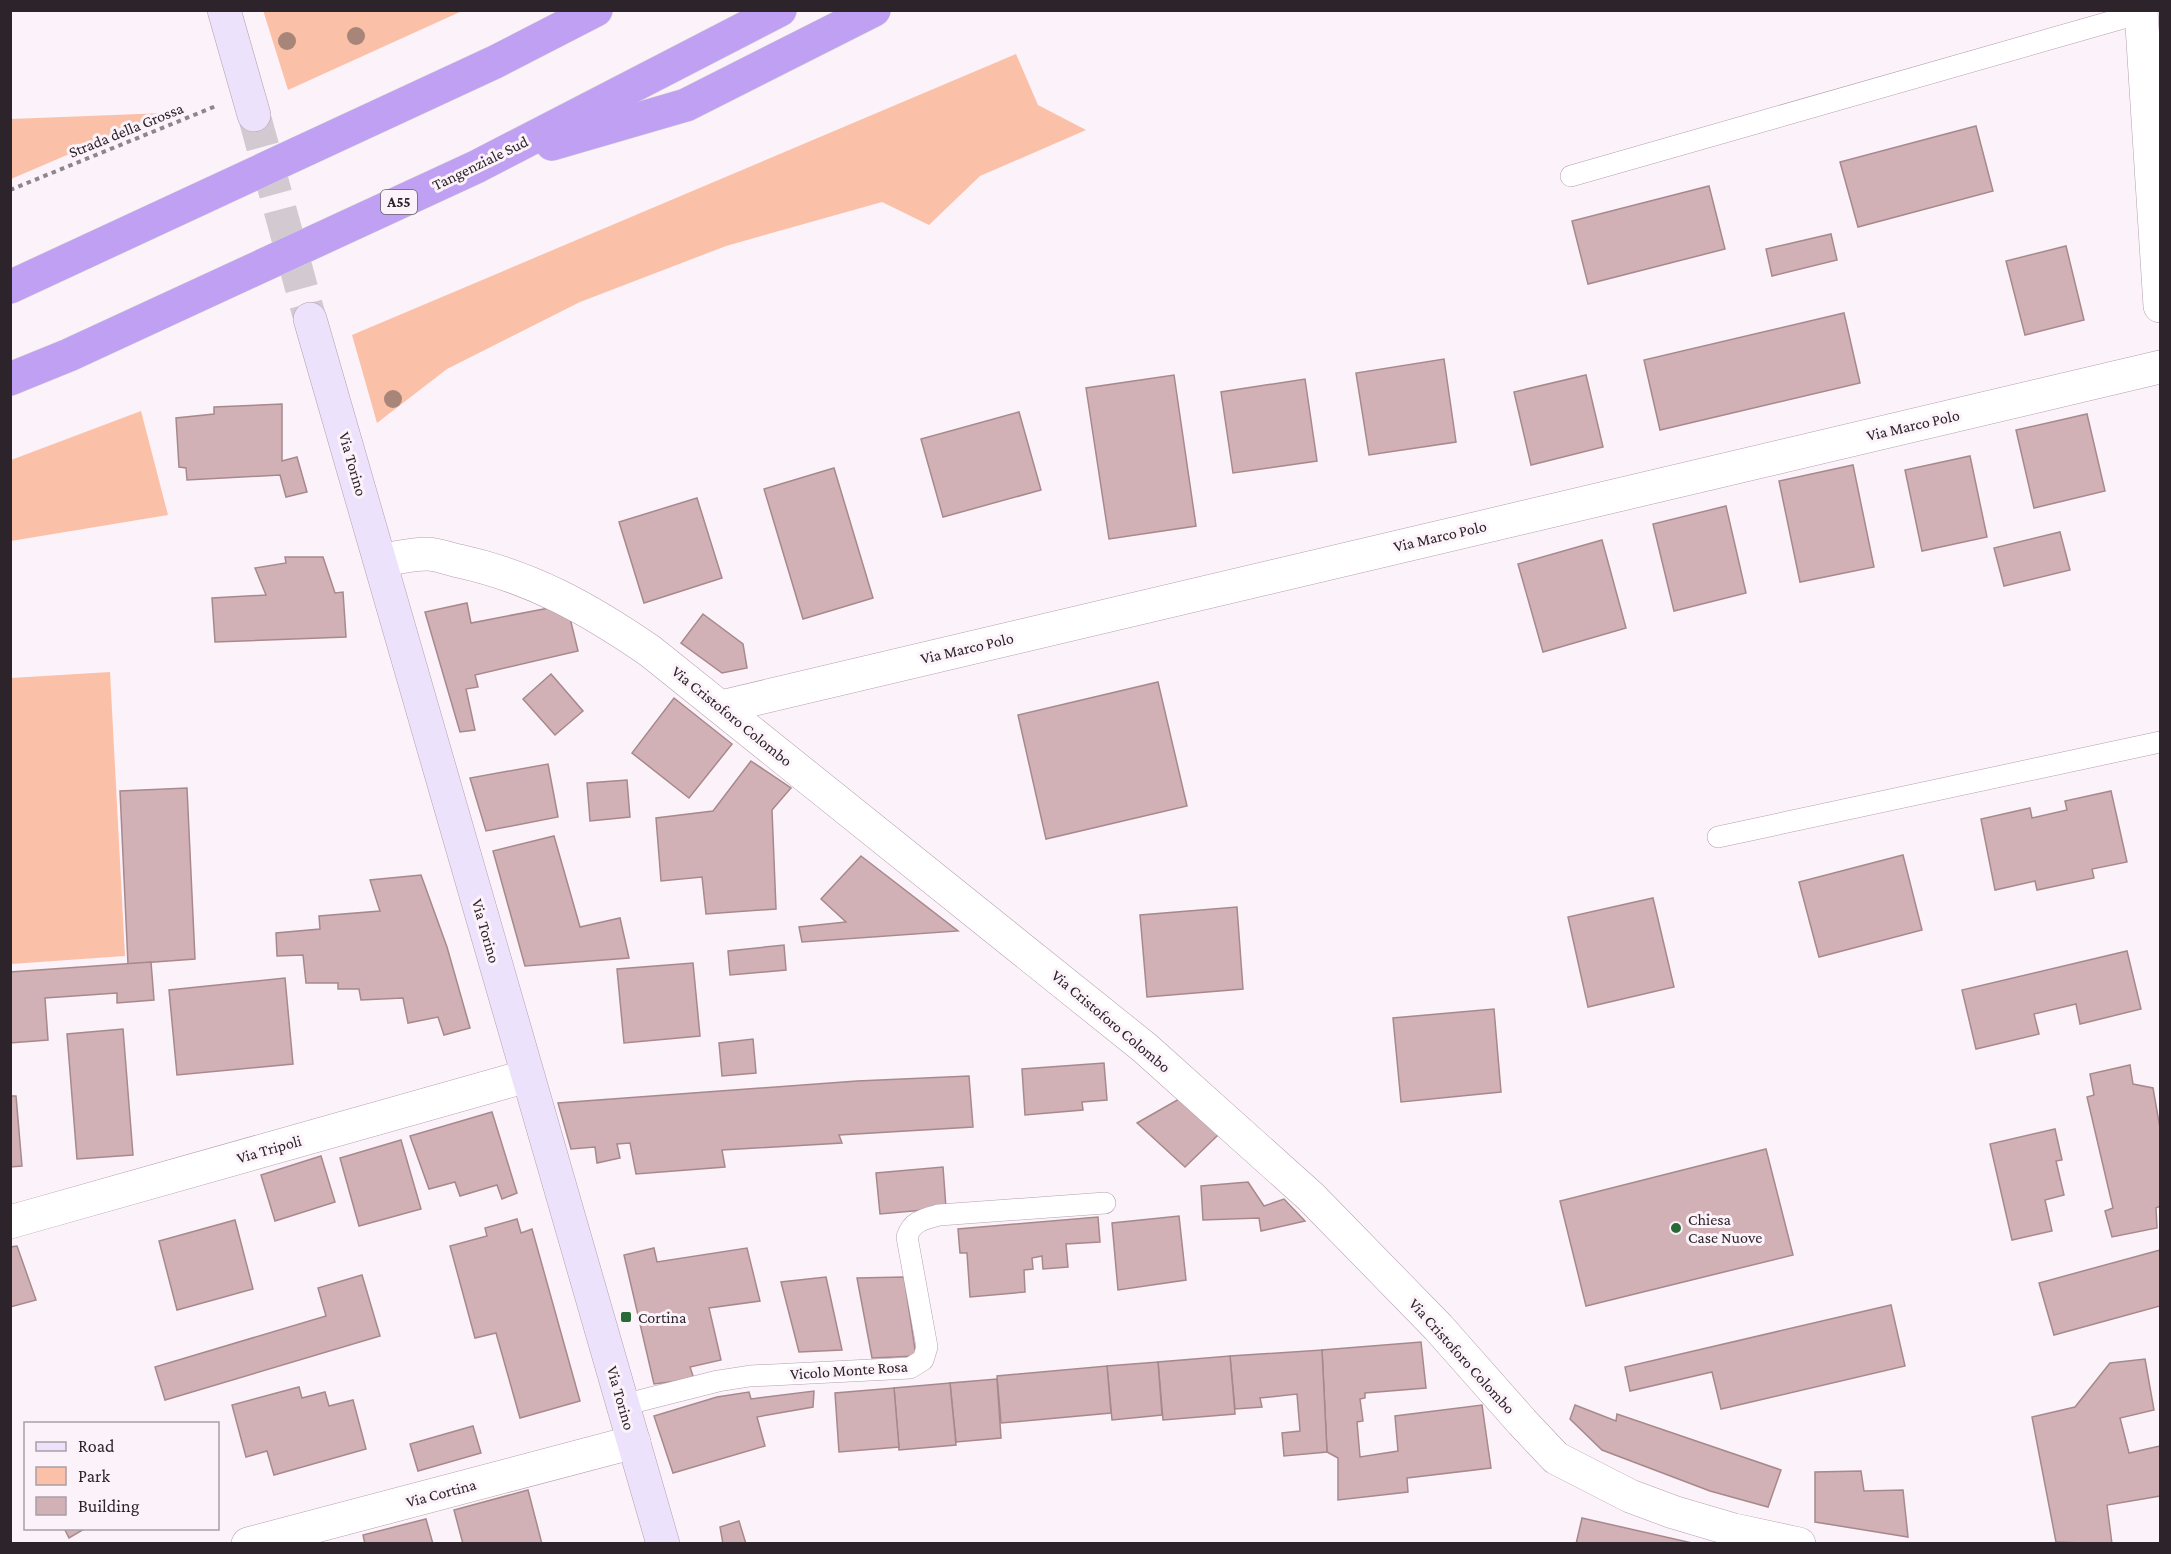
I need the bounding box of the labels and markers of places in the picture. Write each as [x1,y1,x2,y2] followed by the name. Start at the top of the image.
[1688,1211,1762,1246] place label: Chiesa Case Nuove
[1669,1221,1683,1235] marker: Chiesa Case Nuove
[638,1309,687,1326] place label: Cortina
[619,1310,633,1324] marker: Cortina

